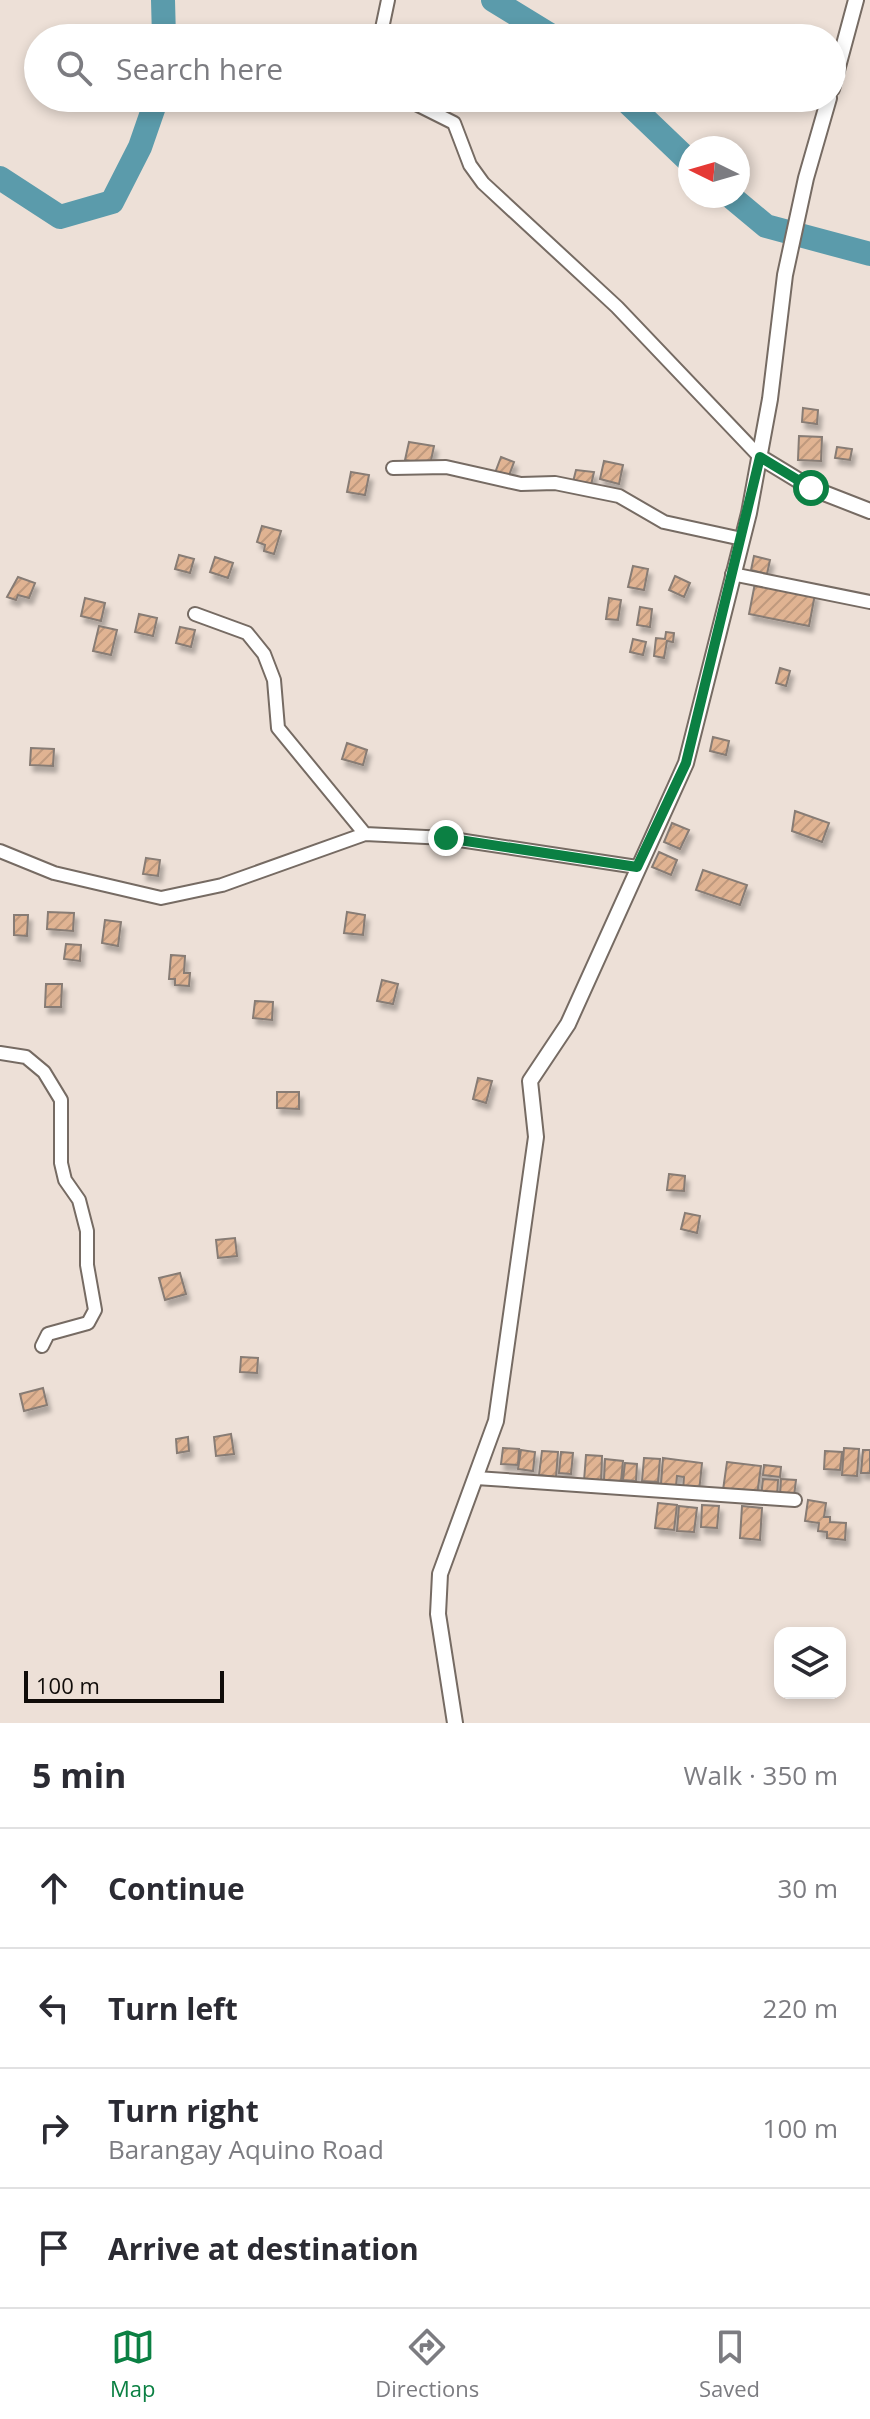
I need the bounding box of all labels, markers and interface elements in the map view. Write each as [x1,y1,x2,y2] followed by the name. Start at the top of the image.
[24,24,846,112] search box
[52,46,96,90] icon: search
[116,48,283,89] text: Search here
[678,136,750,208] north arrow
[793,470,829,506] route start
[428,820,464,856] route end
[774,1627,846,1699] map controls
[774,1627,846,1699] button: layers
[24,1667,224,1703] scale bar
[36,1670,100,1700] text: 100 m
[32,1752,126,1798] text: 5 min
[684,1757,838,1793] text: Walk · 350 m
[32,1866,76,1910] icon: ahead
[108,1868,245,1909] text: Continue
[777,1870,838,1906] text: 30 m
[32,1986,76,2030] icon: left
[108,1988,238,2029] text: Turn left
[763,1990,838,2026] text: 220 m
[108,2090,259,2131] text: Turn right
[32,2106,76,2150] icon: right
[763,2110,838,2146] text: 100 m
[108,2131,384,2167] text: Barangay Aquino Road
[32,2226,76,2270] icon: arrive
[108,2228,419,2269] text: Arrive at destination
[110,2325,155,2403] tab: Map
[375,2325,479,2403] tab: Directions
[699,2325,760,2403] tab: Saved

